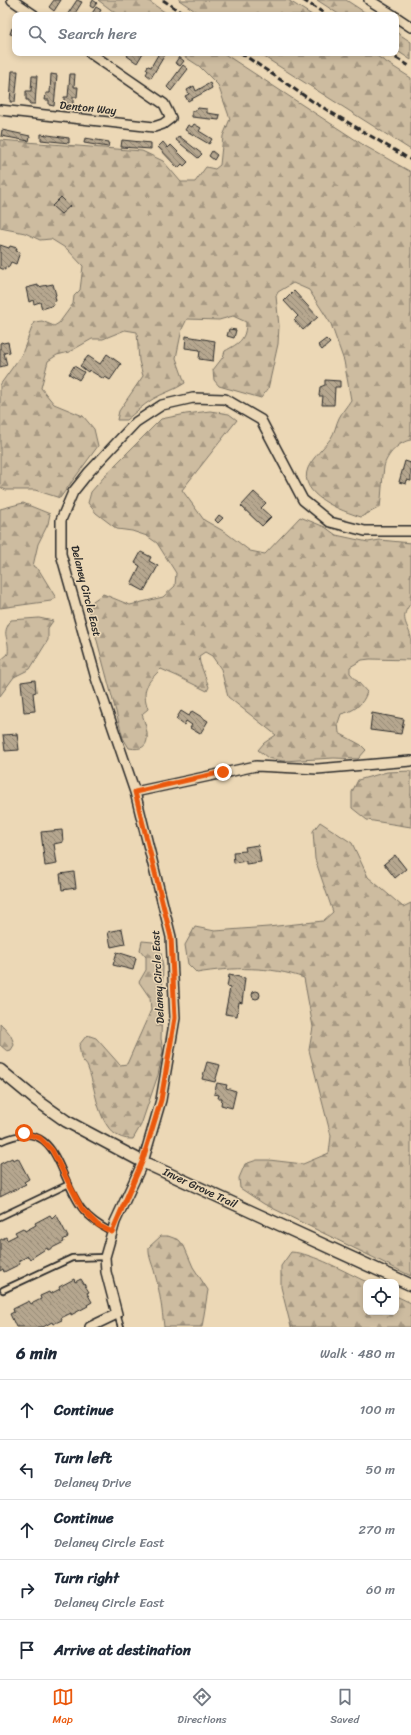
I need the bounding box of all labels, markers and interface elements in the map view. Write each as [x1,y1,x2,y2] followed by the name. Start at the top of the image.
[12,12,399,56] search box
[58,21,137,47] text: Search here
[26,23,48,45] icon: search
[59,96,118,120] street label: Denton Way
[65,543,107,639] street label: Delaney Circle East
[214,763,232,781] route end
[146,930,170,1024] street label: Delaney Circle East
[15,1124,33,1142] route start
[159,1162,241,1214] street label: Inver Grove Trail
[363,1279,399,1315] map controls
[363,1279,399,1315] button: locate
[16,1338,57,1368] text: 6 min
[320,1342,395,1365] text: Walk · 480 m
[54,1397,114,1423] text: Continue
[360,1398,395,1421] text: 100 m
[16,1399,38,1421] icon: ahead
[54,1445,112,1471] text: Turn left
[365,1458,395,1481] text: 50 m
[16,1459,38,1481] icon: left
[54,1471,131,1494] text: Delaney Drive
[54,1505,114,1531] text: Continue
[358,1518,395,1541] text: 270 m
[16,1519,38,1541] icon: ahead
[54,1531,165,1554] text: Delaney Circle East
[54,1565,119,1591] text: Turn right
[366,1578,395,1601] text: 60 m
[16,1579,38,1601] icon: right
[54,1591,165,1614] text: Delaney Circle East
[54,1637,191,1663] text: Arrive at destination
[16,1639,38,1661] icon: arrive
[52,1686,74,1729] tab: Map
[177,1686,227,1729] tab: Directions
[330,1686,359,1729] tab: Saved

